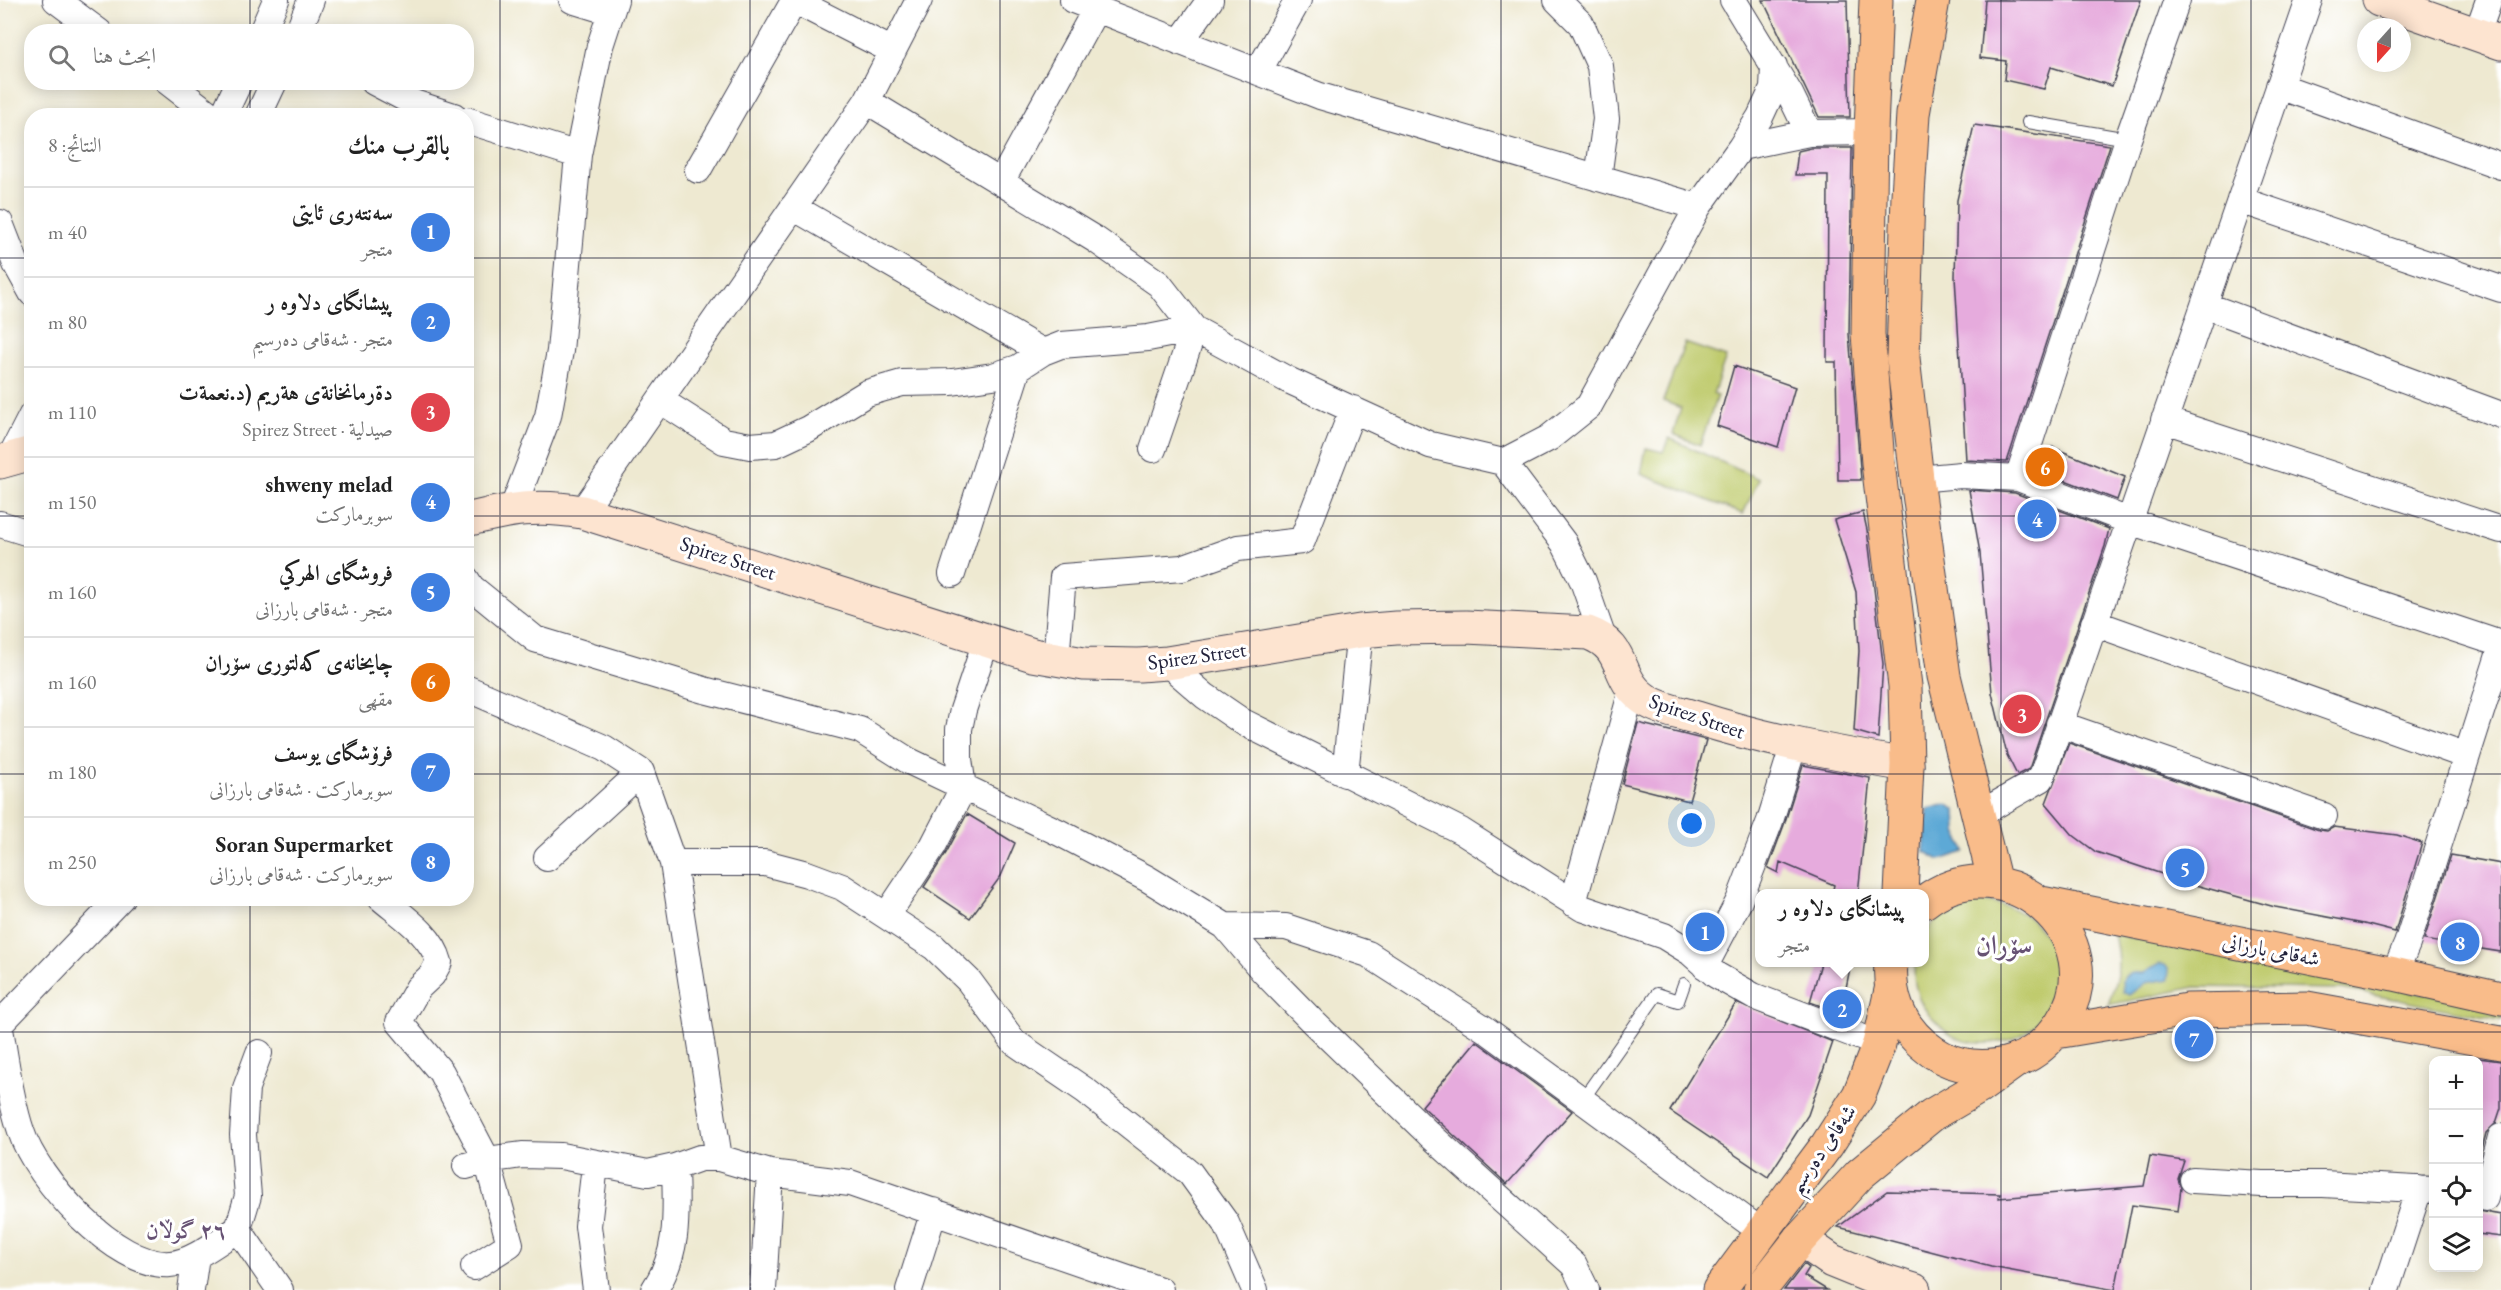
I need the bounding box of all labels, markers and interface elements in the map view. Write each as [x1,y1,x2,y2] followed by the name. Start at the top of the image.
[2357,18,2411,72] north arrow
[24,24,474,90] search box
[45,41,78,74] icon: search
[93,41,156,70] text: ابحث هنا
[348,128,450,162] text: بالقرب منك
[48,132,102,158] text: النتائج: 8
[292,198,393,227] text: سەنتەری ئایتی
[48,219,87,245] text: 40 m
[425,219,436,245] text: 1
[361,236,393,262] text: متجر
[266,288,393,317] text: پیشانگای دلاوه ر
[48,309,87,335] text: 80 m
[425,309,436,335] text: 2
[252,326,393,352] text: متجر · شەقامی دەرسیم
[179,378,393,407] text: دةرمانخانةى هةريم (د.نعمةت
[48,399,96,425] text: 110 m
[425,399,436,425] text: 3
[242,416,393,442] text: صيدلية · Spirez Street
[2026,444,2064,490] pin: 6
[265,470,393,499] text: shweny melad
[48,489,96,515] text: 150 m
[425,489,436,515] text: 4
[2018,496,2056,542] pin: 4
[315,501,393,527] text: سوبرماركت
[677,529,780,586] street label: Spirez Street
[279,558,393,587] text: فروشگای الهركي
[48,579,96,605] text: 160 m
[425,579,436,605] text: 5
[255,596,393,622] text: متجر · شەقامی بارزانی
[1146,635,1248,676] street label: Spirez Street
[205,648,393,677] text: چایخانەی کەلتوری سۆران
[48,669,96,695] text: 160 m
[425,669,436,695] text: 6
[358,686,393,712] text: مقهى
[1646,687,1749,745] street label: Spirez Street
[2002,692,2042,736] pin: 3
[274,738,393,767] text: فرۆشگای یوسف
[48,759,96,785] text: 180 m
[425,759,436,785] text: 7
[209,776,393,802] text: سوبرماركت · شەقامی بارزانی
[1677,809,1706,838] your location
[216,830,393,859] text: Soran Supermarket
[2166,846,2204,890] pin: 5
[48,849,96,875] text: 250 m
[425,849,436,875] text: 8
[209,861,393,887] text: سوبرماركت · شەقامی بارزانی
[1755,889,1929,967] popup
[1779,894,1905,923] text: پیشانگای دلاوه ر
[1686,910,1724,954] pin: 1
[2440,920,2480,964] pin: 8
[1976,927,2032,962] district label: سۆران
[2220,927,2322,972] street label: شەقامی بارزانی
[1779,932,1810,958] text: متجر
[1822,986,1862,1032] pin: 2
[2174,1016,2214,1062] pin: 7
[2429,1056,2483,1272] map controls
[2429,1056,2483,1110] button: +
[1781,1099,1869,1203] street label: شەقامی دەرسیم
[2429,1110,2483,1164] button: −
[2429,1164,2483,1218] button: locate
[146,1216,226,1245] district label: ٢٦ گوڵان
[2429,1218,2483,1272] button: layers

